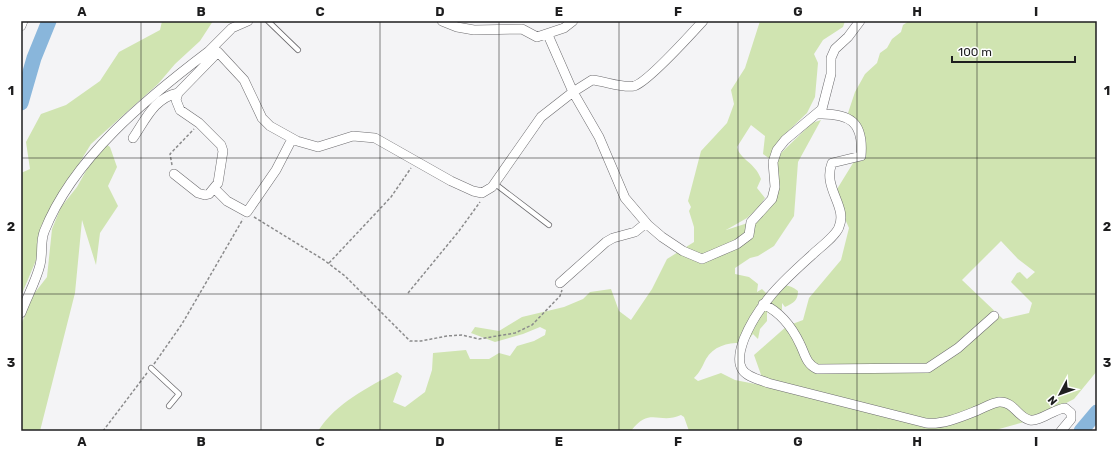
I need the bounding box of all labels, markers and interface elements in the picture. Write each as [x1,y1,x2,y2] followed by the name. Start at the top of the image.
[77,4,87,19] text: A
[196,4,206,19] text: B
[315,4,325,19] text: C
[435,4,445,19] text: D
[555,4,563,19] text: E
[674,4,682,19] text: F
[793,4,803,19] text: G
[912,4,922,19] text: H
[1034,4,1038,19] text: I
[952,38,1075,64] scale bar
[958,45,992,59] text: 100 m
[8,83,14,98] text: 1
[1104,83,1110,98] text: 1
[7,219,15,234] text: 2
[1103,219,1111,234] text: 2
[7,355,16,370] text: 3
[1103,355,1112,370] text: 3
[1040,374,1080,414] north arrow
[1045,393,1060,407] text: N
[77,434,87,449] text: A
[196,434,206,449] text: B
[315,434,325,449] text: C
[435,434,445,449] text: D
[555,434,563,449] text: E
[674,434,682,449] text: F
[793,434,803,449] text: G
[912,434,922,449] text: H
[1034,434,1038,449] text: I

